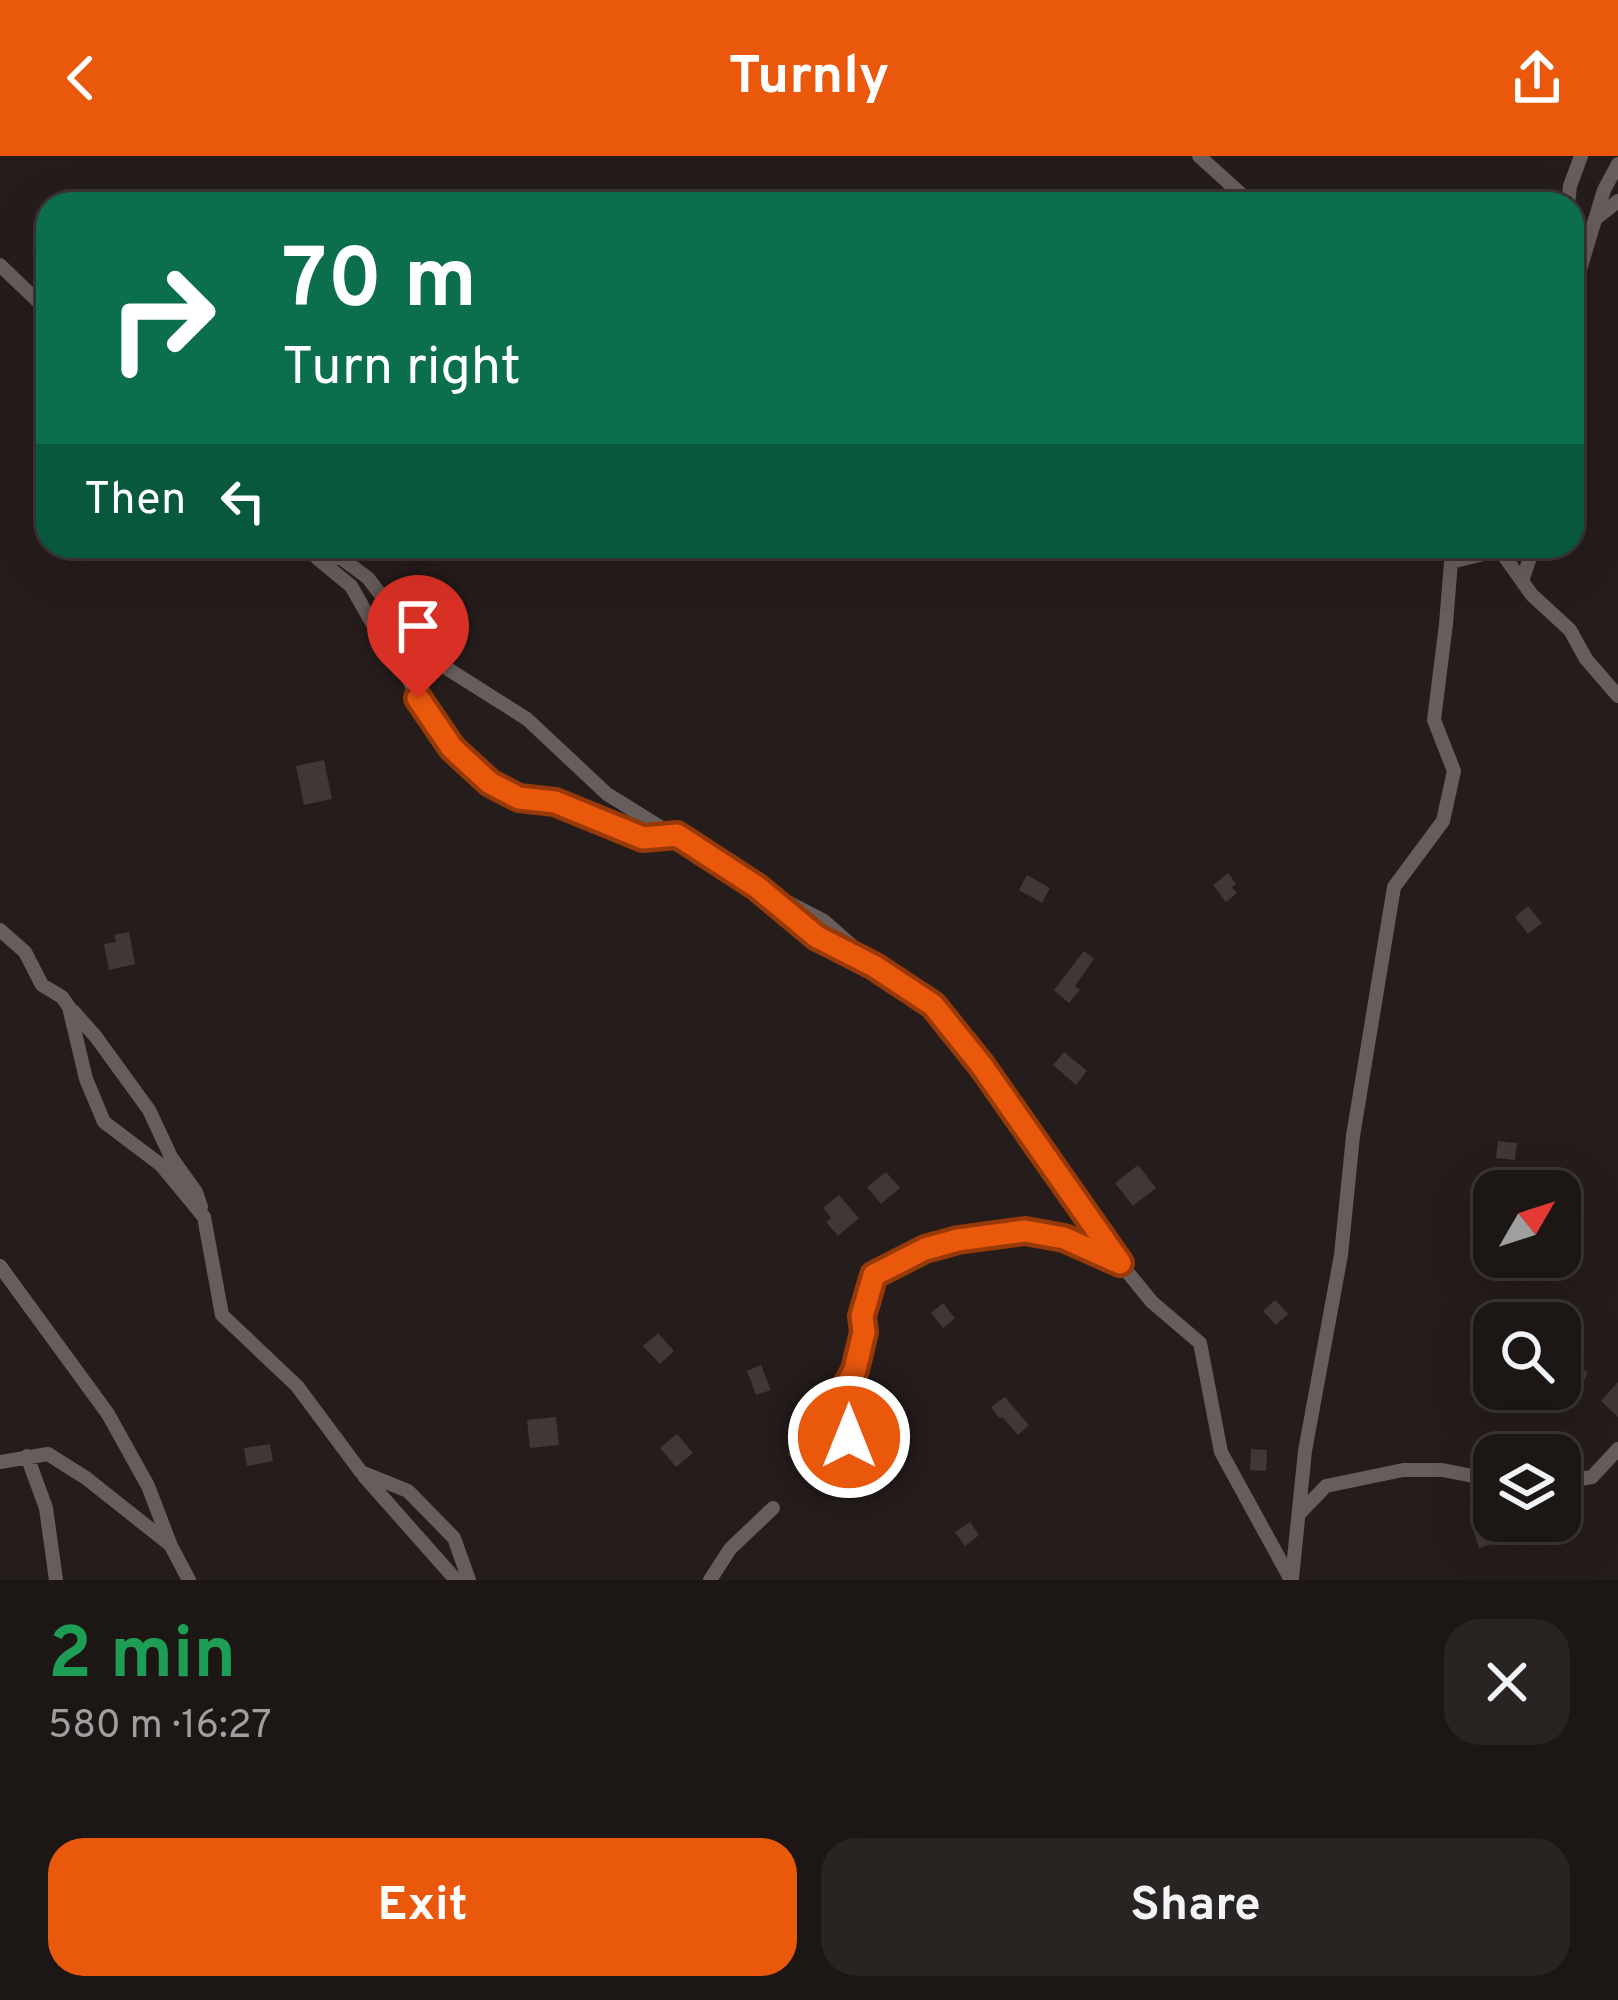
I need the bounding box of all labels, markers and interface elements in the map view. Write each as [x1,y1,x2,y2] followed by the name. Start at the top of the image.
[728,44,890,113] text: Turnly
[48,45,114,111] icon: back
[1504,45,1570,111] icon: share
[282,231,477,337] text: 70 m
[84,240,240,396] icon: right
[282,335,521,404] text: Turn right
[210,468,276,534] icon: left
[84,473,186,530] text: Then
[367,575,469,698] pin
[385,593,451,659] icon: arrive
[1473,1170,1581,1278] north arrow
[1473,1170,1581,1542] map controls
[1473,1302,1581,1410] button: search
[786,1374,912,1500] position arrow
[1473,1434,1581,1542] button: layers
[48,1612,236,1704] text: 2 min
[1444,1619,1570,1745] button: close
[48,1703,272,1752] text: 580 m · 16:27
[48,1838,797,1976] button: Exit
[821,1838,1570,1976] button: Share

